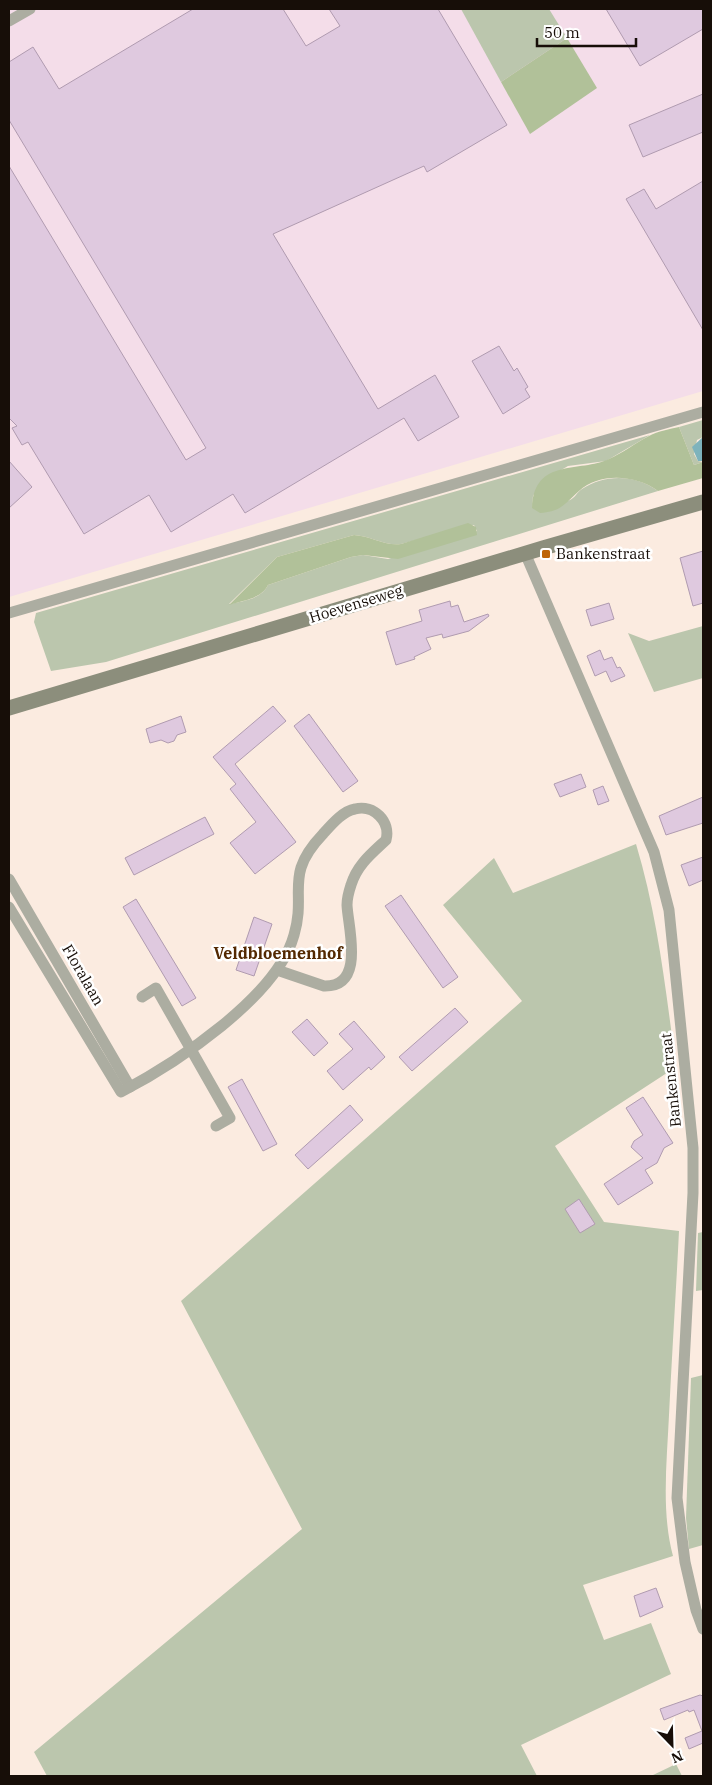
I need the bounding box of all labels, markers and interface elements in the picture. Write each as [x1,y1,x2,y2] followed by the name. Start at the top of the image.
[537,15,636,47] scale bar
[544,23,580,42] text: 50 m
[556,544,651,563] place label: Bankenstraat
[540,548,552,560] marker: Bankenstraat
[307,580,405,627] street label: Hoevenseweg
[58,941,109,1009] street label: Floralaan
[213,943,344,963] district label: Veldbloemenhof
[656,1032,685,1128] street label: Bankenstraat
[647,1720,697,1770] north arrow
[668,1747,686,1767] text: N

